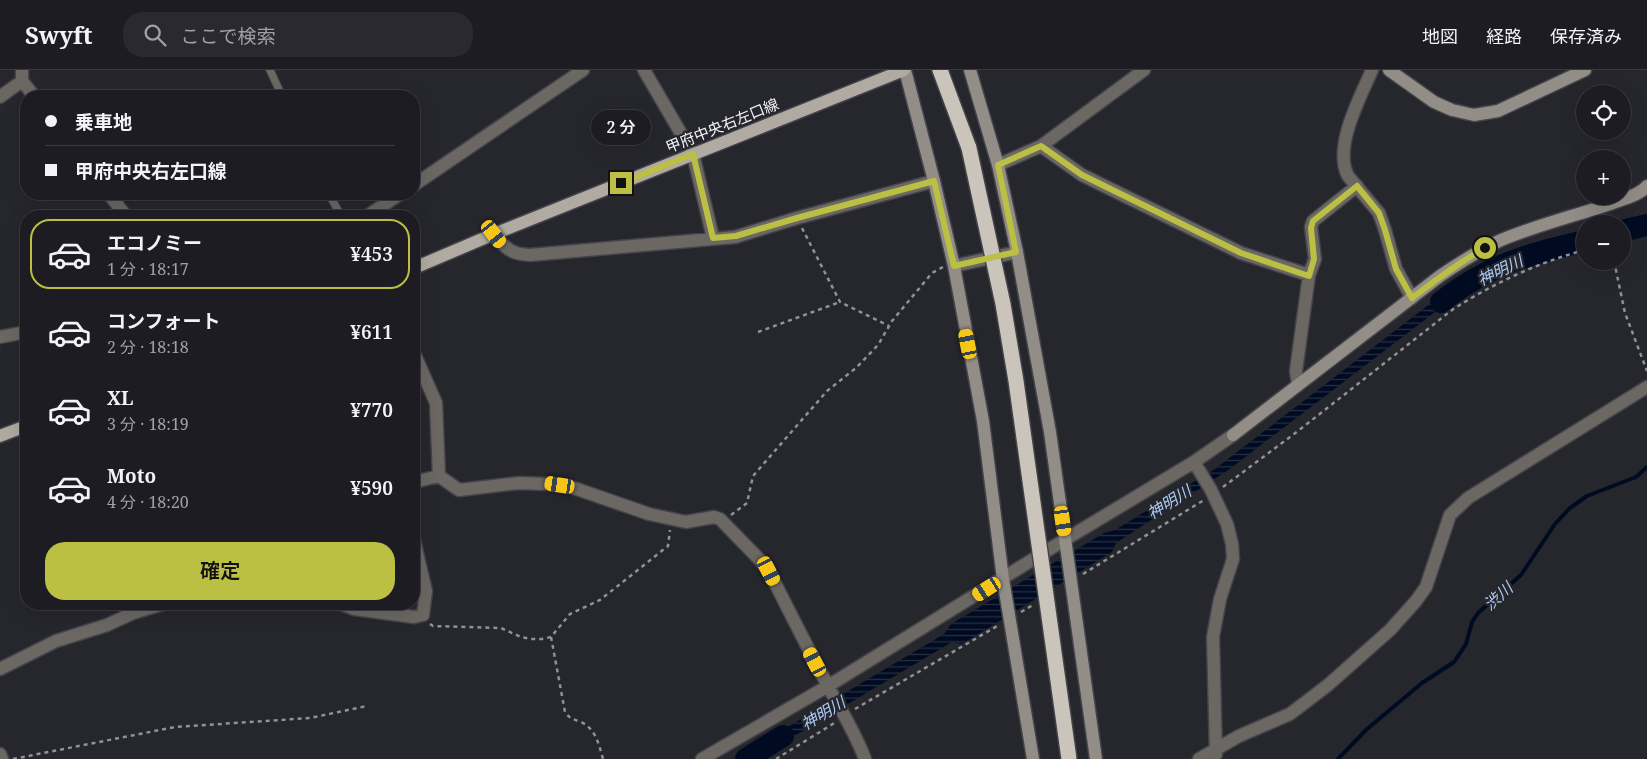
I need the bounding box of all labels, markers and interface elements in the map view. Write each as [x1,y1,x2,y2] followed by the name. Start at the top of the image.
[123,12,473,57] search box
[25,18,93,51] text: Swyft
[141,21,169,49] icon: search
[181,23,276,49] text: ここで検索
[1422,24,1458,48] text: 地図
[1486,24,1522,48] text: 経路
[1550,24,1622,48] text: 保存済み
[1576,85,1631,270] map controls
[1576,85,1631,140] button: locate
[663,93,781,157] street label: 甲府中央右左口線
[75,109,132,135] text: 乗車地
[591,111,651,146] callout: 2 分
[606,116,636,138] text: 2 分
[1576,150,1631,205] button: +
[75,158,227,184] text: 甲府中央右左口線
[610,172,632,194] route end
[1576,215,1631,270] button: −
[478,218,509,250] car
[107,230,202,256] text: エコノミー
[47,232,92,277] icon: car
[1474,237,1496,259] route start
[350,241,393,267] text: ¥453
[1474,249,1528,290] water label: 神明川
[107,258,189,280] text: 1 分 · 18:17
[107,308,220,334] text: コンフォート
[47,310,92,355] icon: car
[350,319,393,345] text: ¥611
[957,328,978,360] car
[107,336,189,358] text: 2 分 · 18:18
[107,385,133,411] text: XL
[47,388,92,433] icon: car
[350,397,393,423] text: ¥770
[107,413,189,435] text: 3 分 · 18:19
[107,463,156,489] text: Moto
[47,466,92,511] icon: car
[350,475,393,501] text: ¥590
[544,475,575,495] car
[1143,479,1197,524] water label: 神明川
[107,491,189,513] text: 4 分 · 18:20
[1053,505,1072,537] car
[45,542,395,600] button: 確定
[755,554,782,588] car
[970,575,1003,603] car
[1479,576,1519,615] water label: 渋川
[801,645,828,679] car
[797,690,851,735] water label: 神明川

